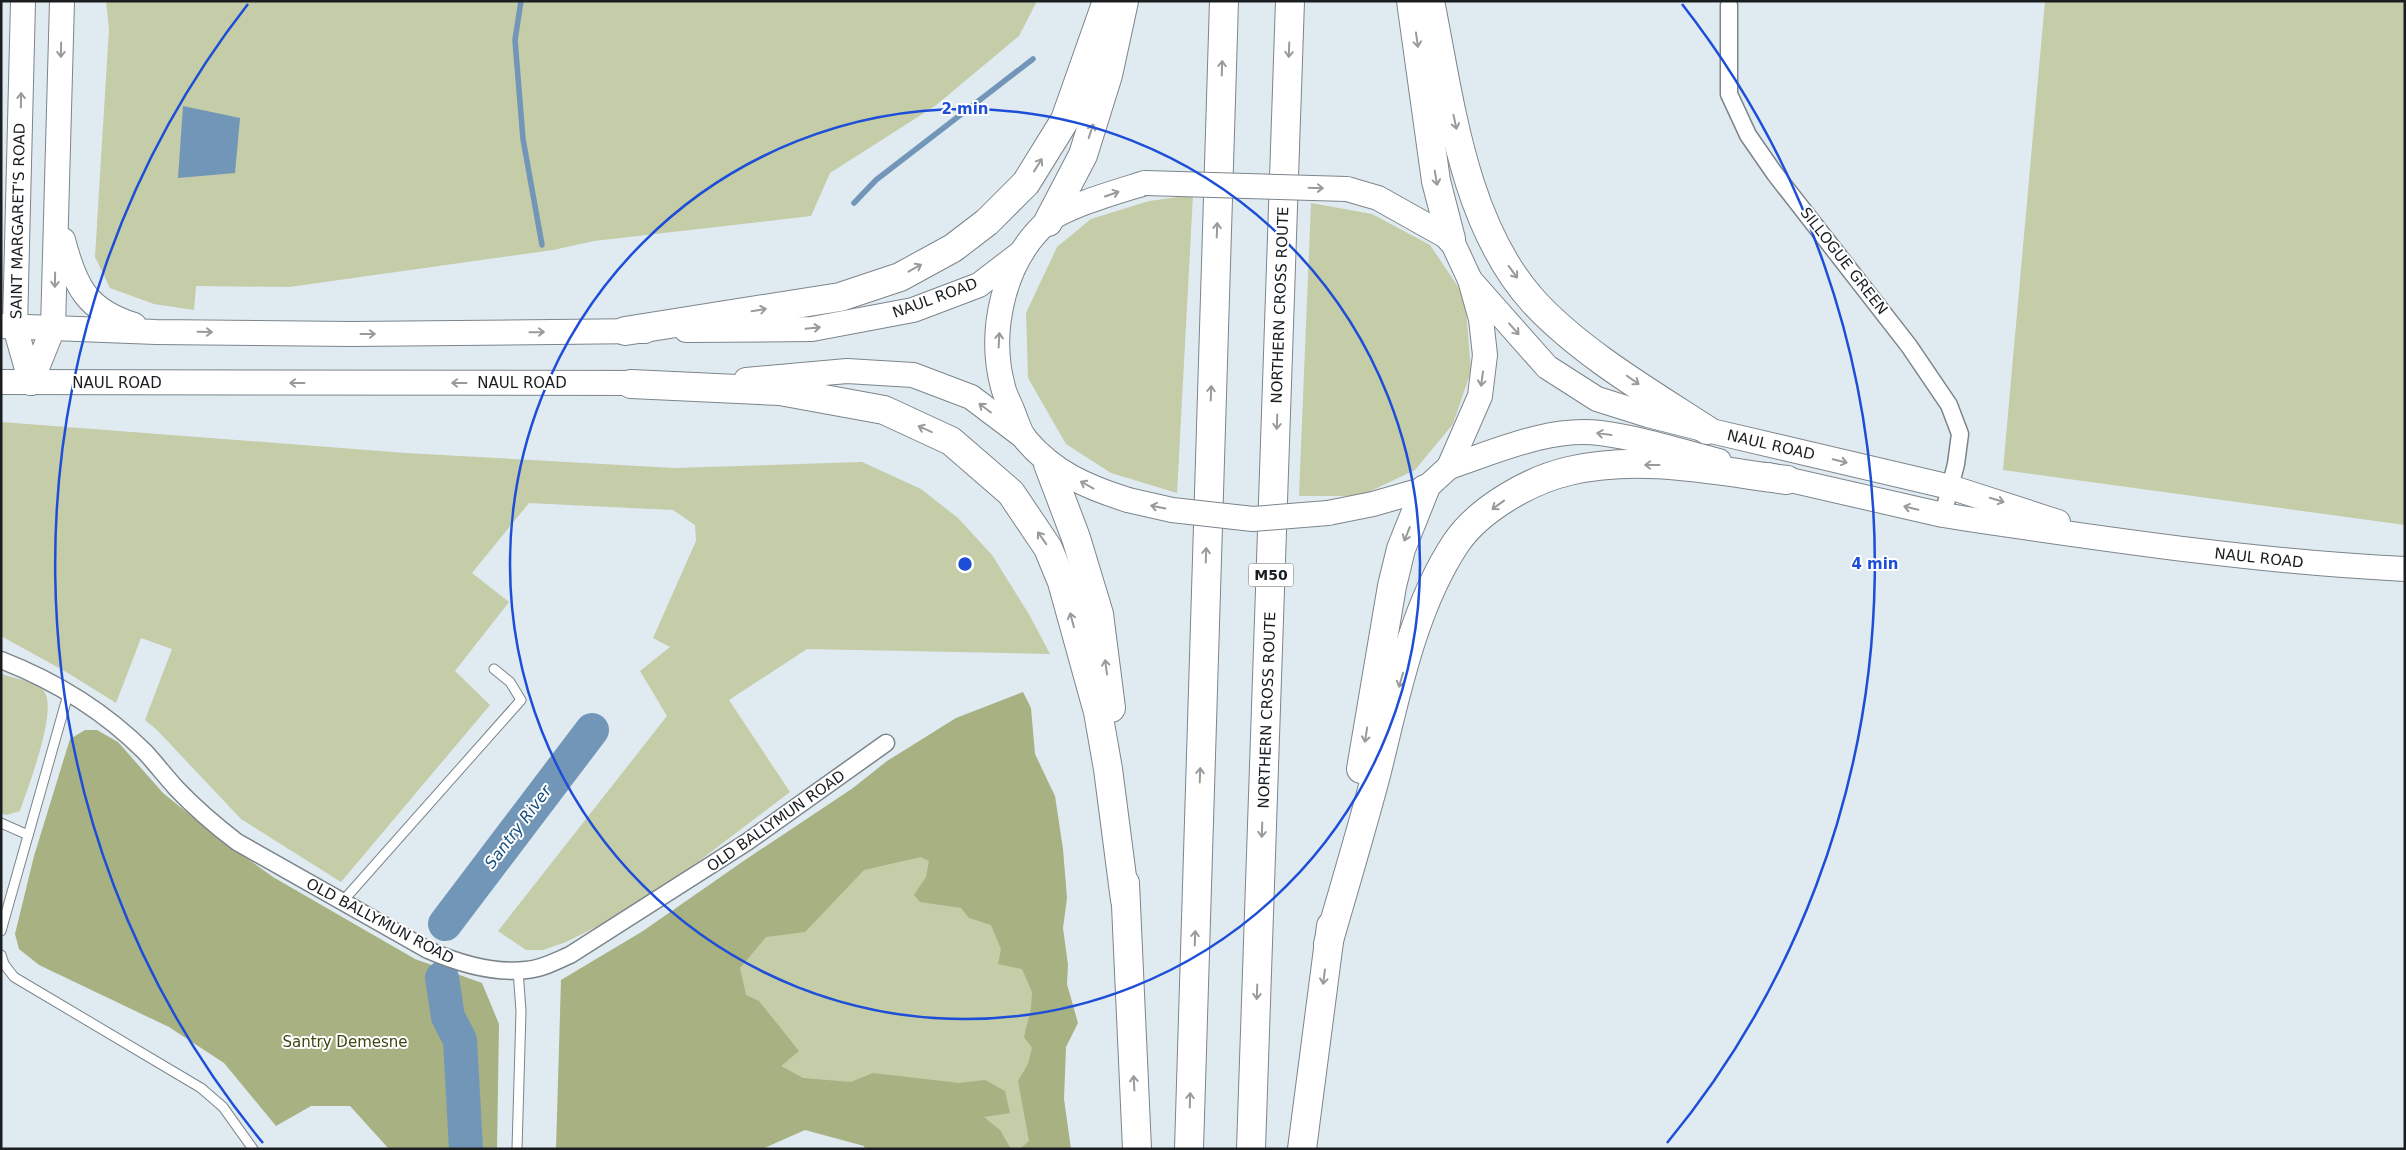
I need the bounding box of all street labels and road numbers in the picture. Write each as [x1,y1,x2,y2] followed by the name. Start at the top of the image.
[7,123,29,319] street label: SAINT MARGARET'S ROAD
[1797,204,1891,318] street label: SILLOGUE GREEN
[1268,206,1292,404] street label: NORTHERN CROSS ROUTE
[890,274,980,322] street label: NAUL ROAD
[72,374,162,392] street label: NAUL ROAD
[477,374,567,392] street label: NAUL ROAD
[1725,426,1817,464] street label: NAUL ROAD
[2214,544,2304,572] street label: NAUL ROAD
[1248,564,1294,586] road number: M50
[1255,611,1279,809] street label: NORTHERN CROSS ROUTE
[703,766,849,876] street label: OLD BALLYMUN ROAD
[303,874,457,968] street label: OLD BALLYMUN ROAD

